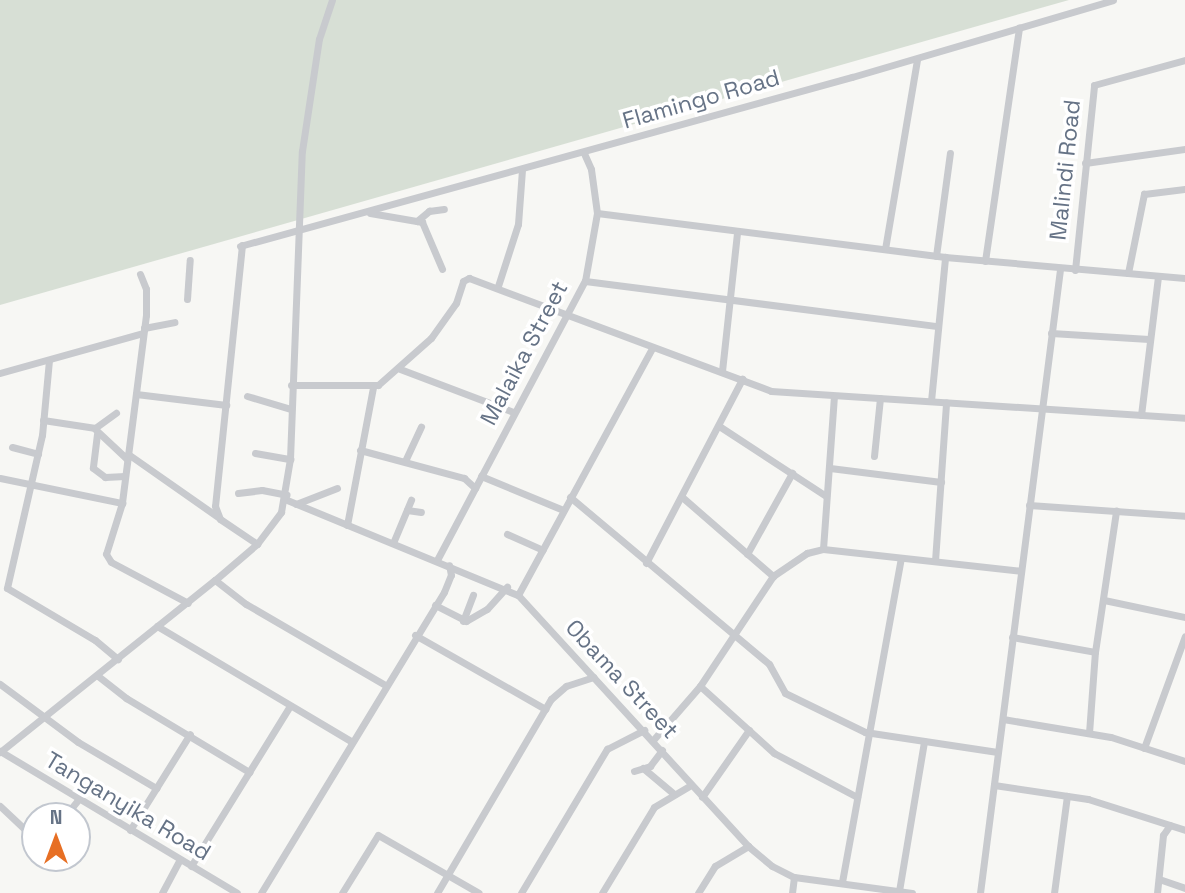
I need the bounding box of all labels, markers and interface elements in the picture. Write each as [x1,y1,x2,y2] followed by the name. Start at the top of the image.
[619,63,783,135] street label: Flamingo Road
[1044,98,1086,242] street label: Malindi Road
[474,276,574,430] street label: Malaika Street
[560,614,684,744] street label: Obama Street
[40,746,216,866] street label: Tanganyika Road
[21,802,91,872] north arrow
[50,805,62,830] text: N

